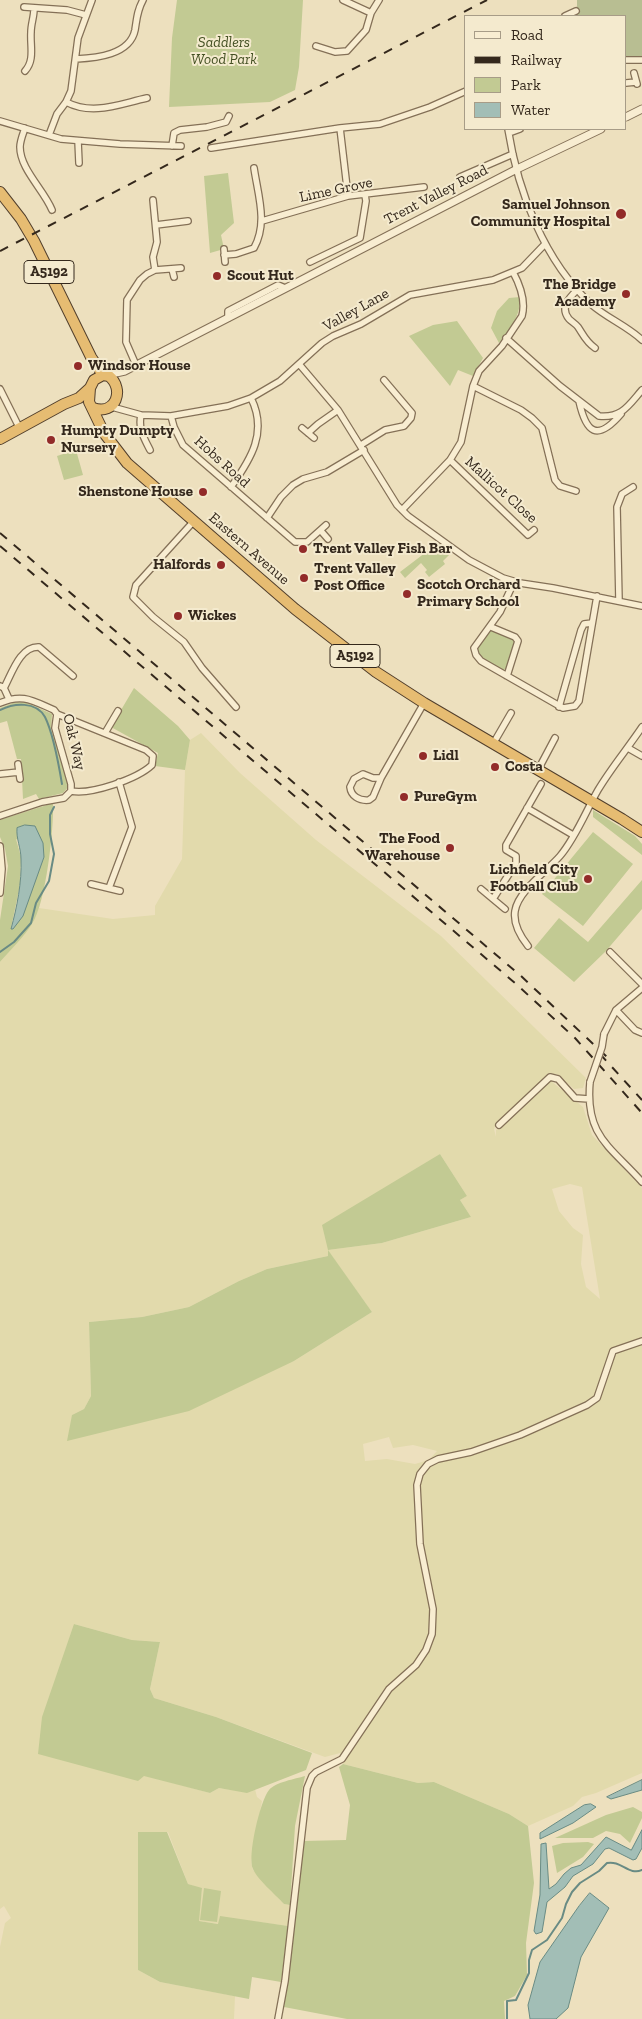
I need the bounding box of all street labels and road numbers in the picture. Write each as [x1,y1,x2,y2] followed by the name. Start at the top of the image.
[381,161,491,229] street label: Trent Valley Road
[298,173,374,207] street label: Lime Grove
[24,260,74,284] road number: A5192
[320,284,392,336] street label: Valley Lane
[190,432,254,492] street label: Hobs Road
[461,453,541,527] street label: Mallicot Close
[205,509,293,589] street label: Eastern Avenue
[330,644,380,668] road number: A5192
[59,712,89,772] street label: Oak Way

